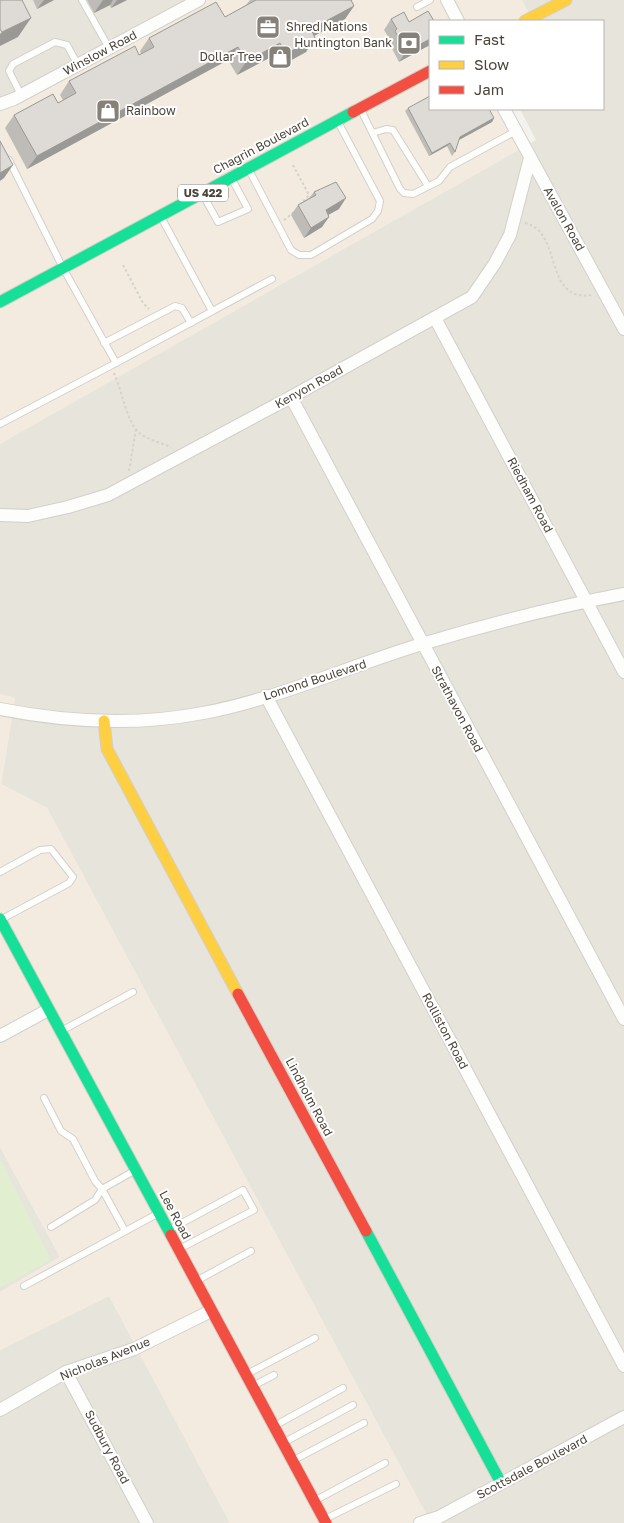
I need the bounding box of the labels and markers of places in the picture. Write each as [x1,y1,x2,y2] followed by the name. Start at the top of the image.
[255,14,281,40] office icon: Shred Nations
[286,19,368,34] place label: Shred Nations
[396,30,422,56] bank icon: Huntington Bank
[294,35,392,50] place label: Huntington Bank
[267,44,293,70] shop icon: Dollar Tree
[199,49,262,64] place label: Dollar Tree
[95,98,121,124] shop icon: Rainbow
[126,103,176,118] place label: Rainbow

